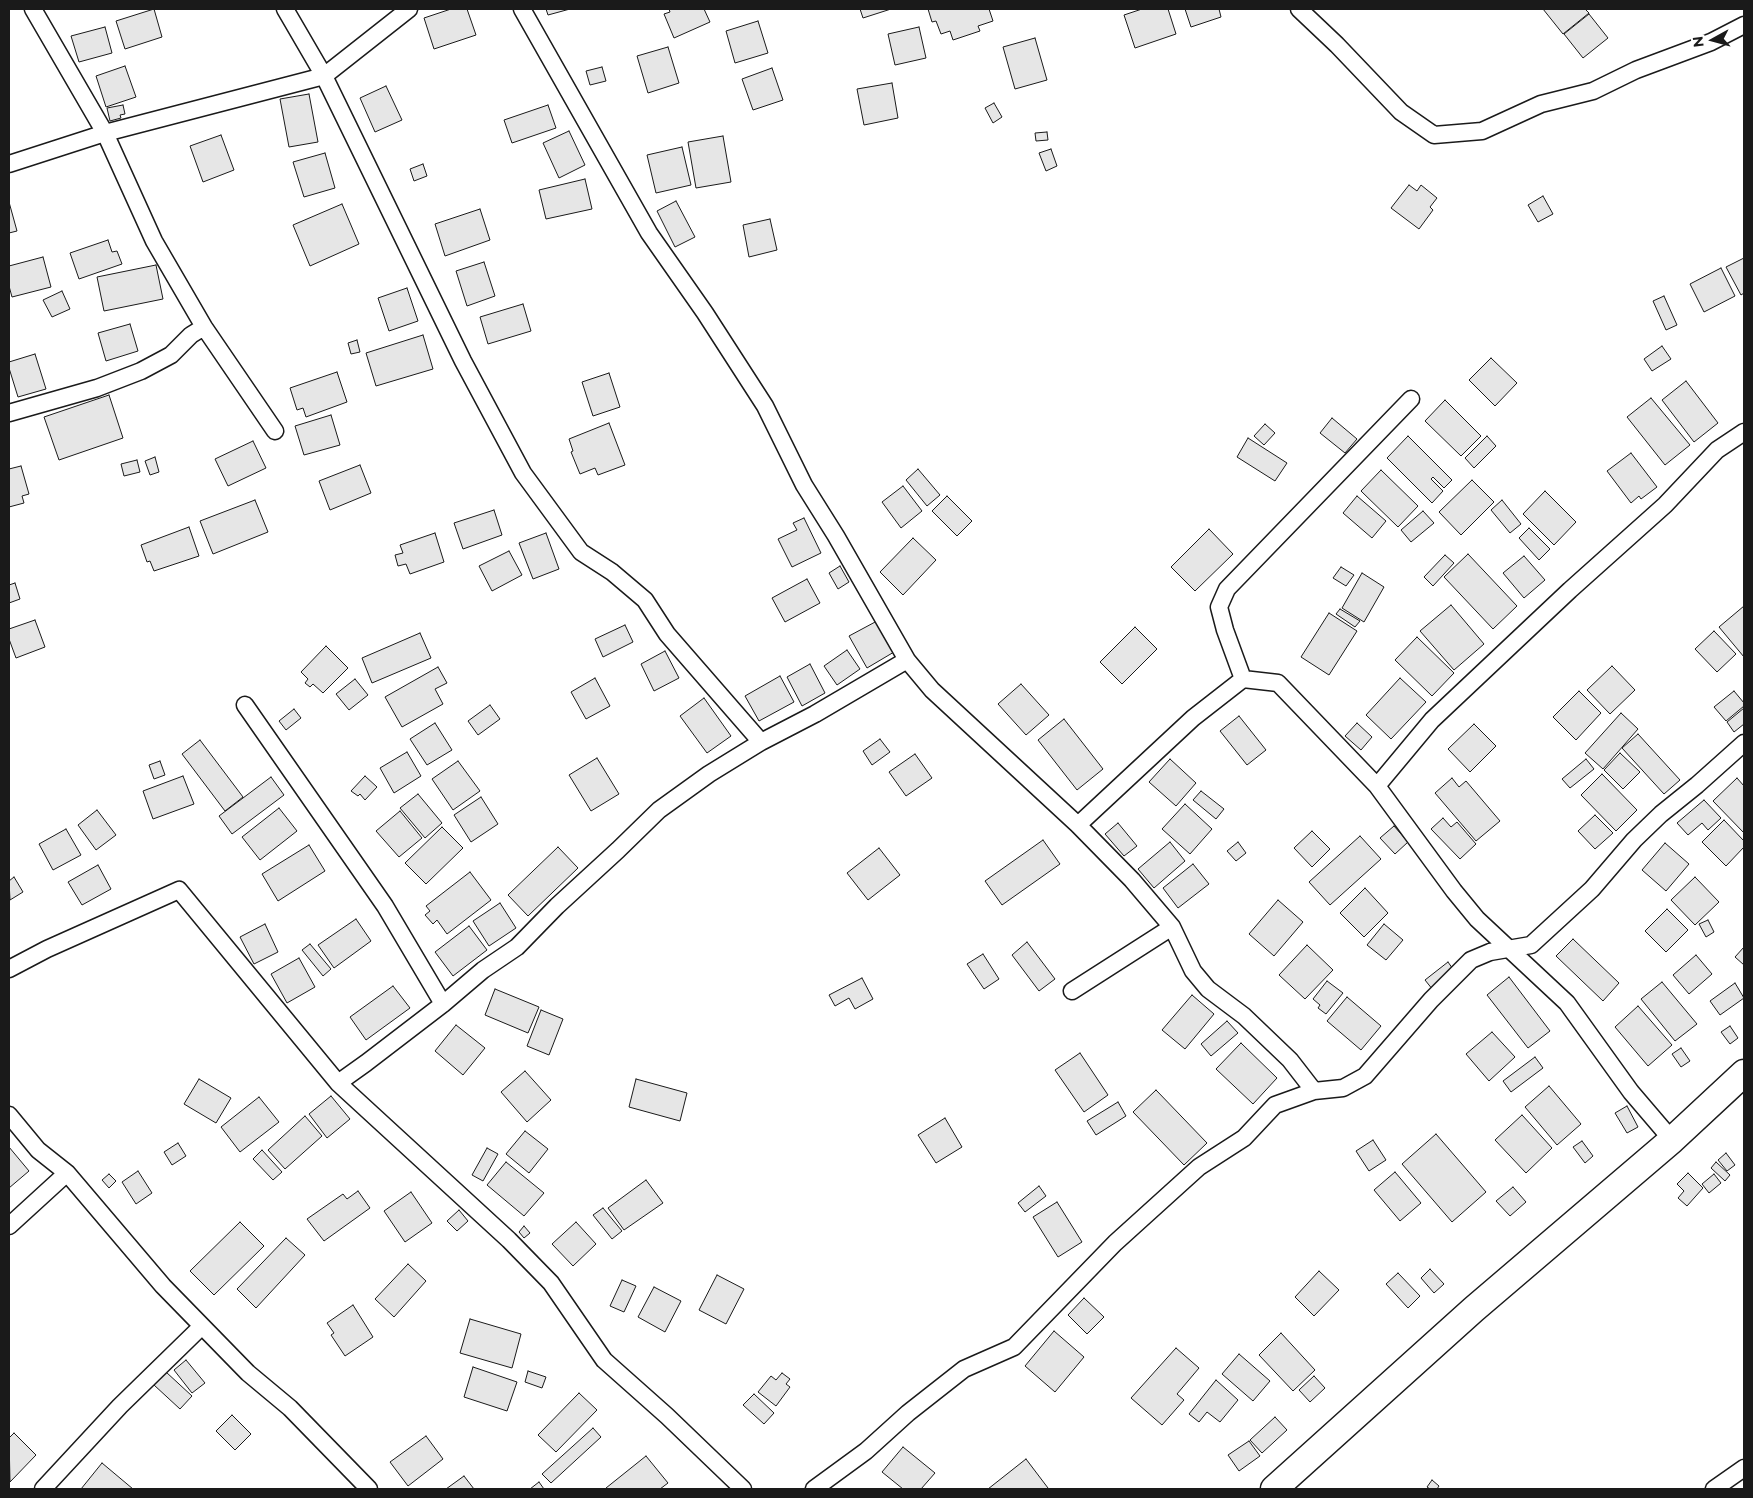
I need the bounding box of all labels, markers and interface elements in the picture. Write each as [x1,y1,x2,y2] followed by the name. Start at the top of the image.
[1688,15,1738,65] north arrow
[1688,35,1708,49] text: N

